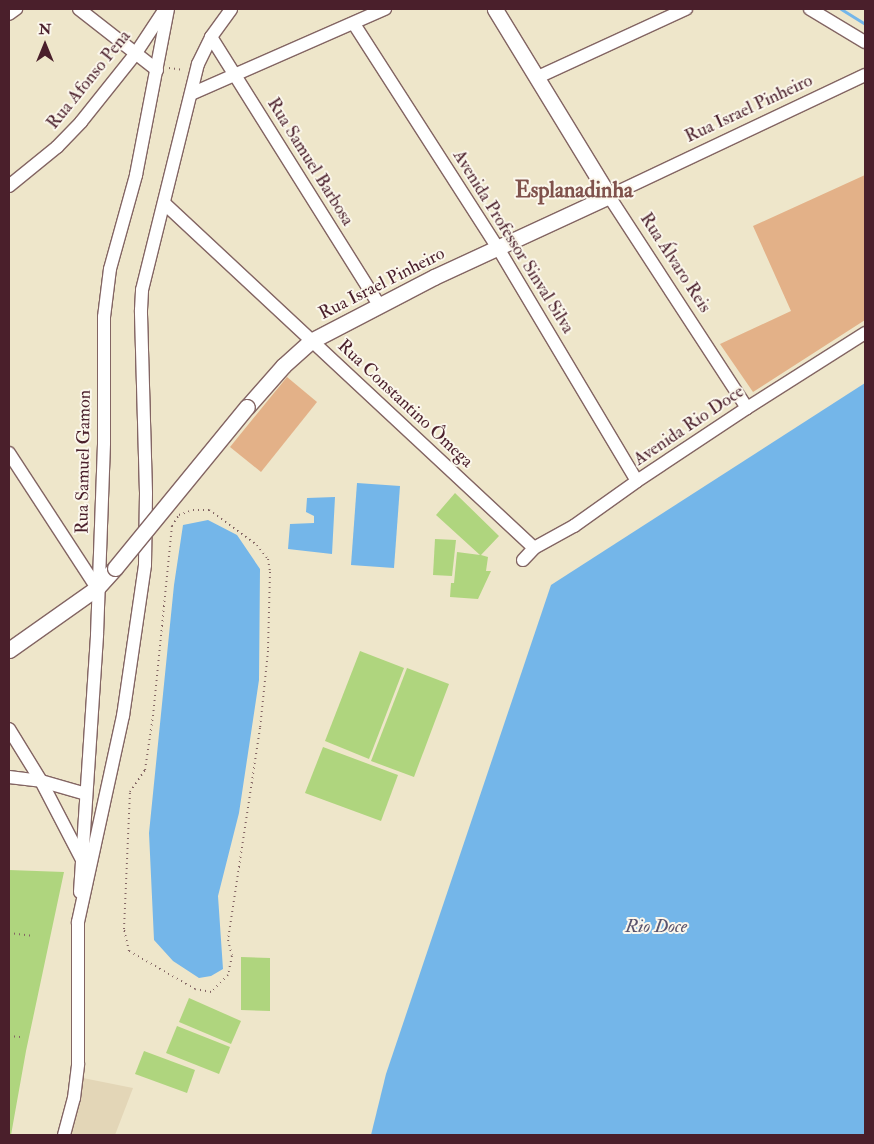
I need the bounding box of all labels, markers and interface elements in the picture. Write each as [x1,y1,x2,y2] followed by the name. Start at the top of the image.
[20,20,70,70] north arrow
[39,21,51,38] text: N
[42,26,136,134] street label: Rua Afonso Pena
[682,70,816,148] street label: Rua Israel Pinheiro
[262,94,358,230] street label: Rua Samuel Barbosa
[448,146,578,338] street label: Avenida Professor Sinval Silva
[515,178,633,204] district label: Esplanadinha
[635,209,715,317] street label: Rua Álvaro Reis
[316,243,448,325] street label: Rua Israel Pinheiro
[333,336,477,472] street label: Rua Constantino Ômega
[630,381,748,471] street label: Avenida Rio Doce
[72,390,96,534] street label: Rua Samuel Gamon
[625,916,687,938] water label: Rio Doce

